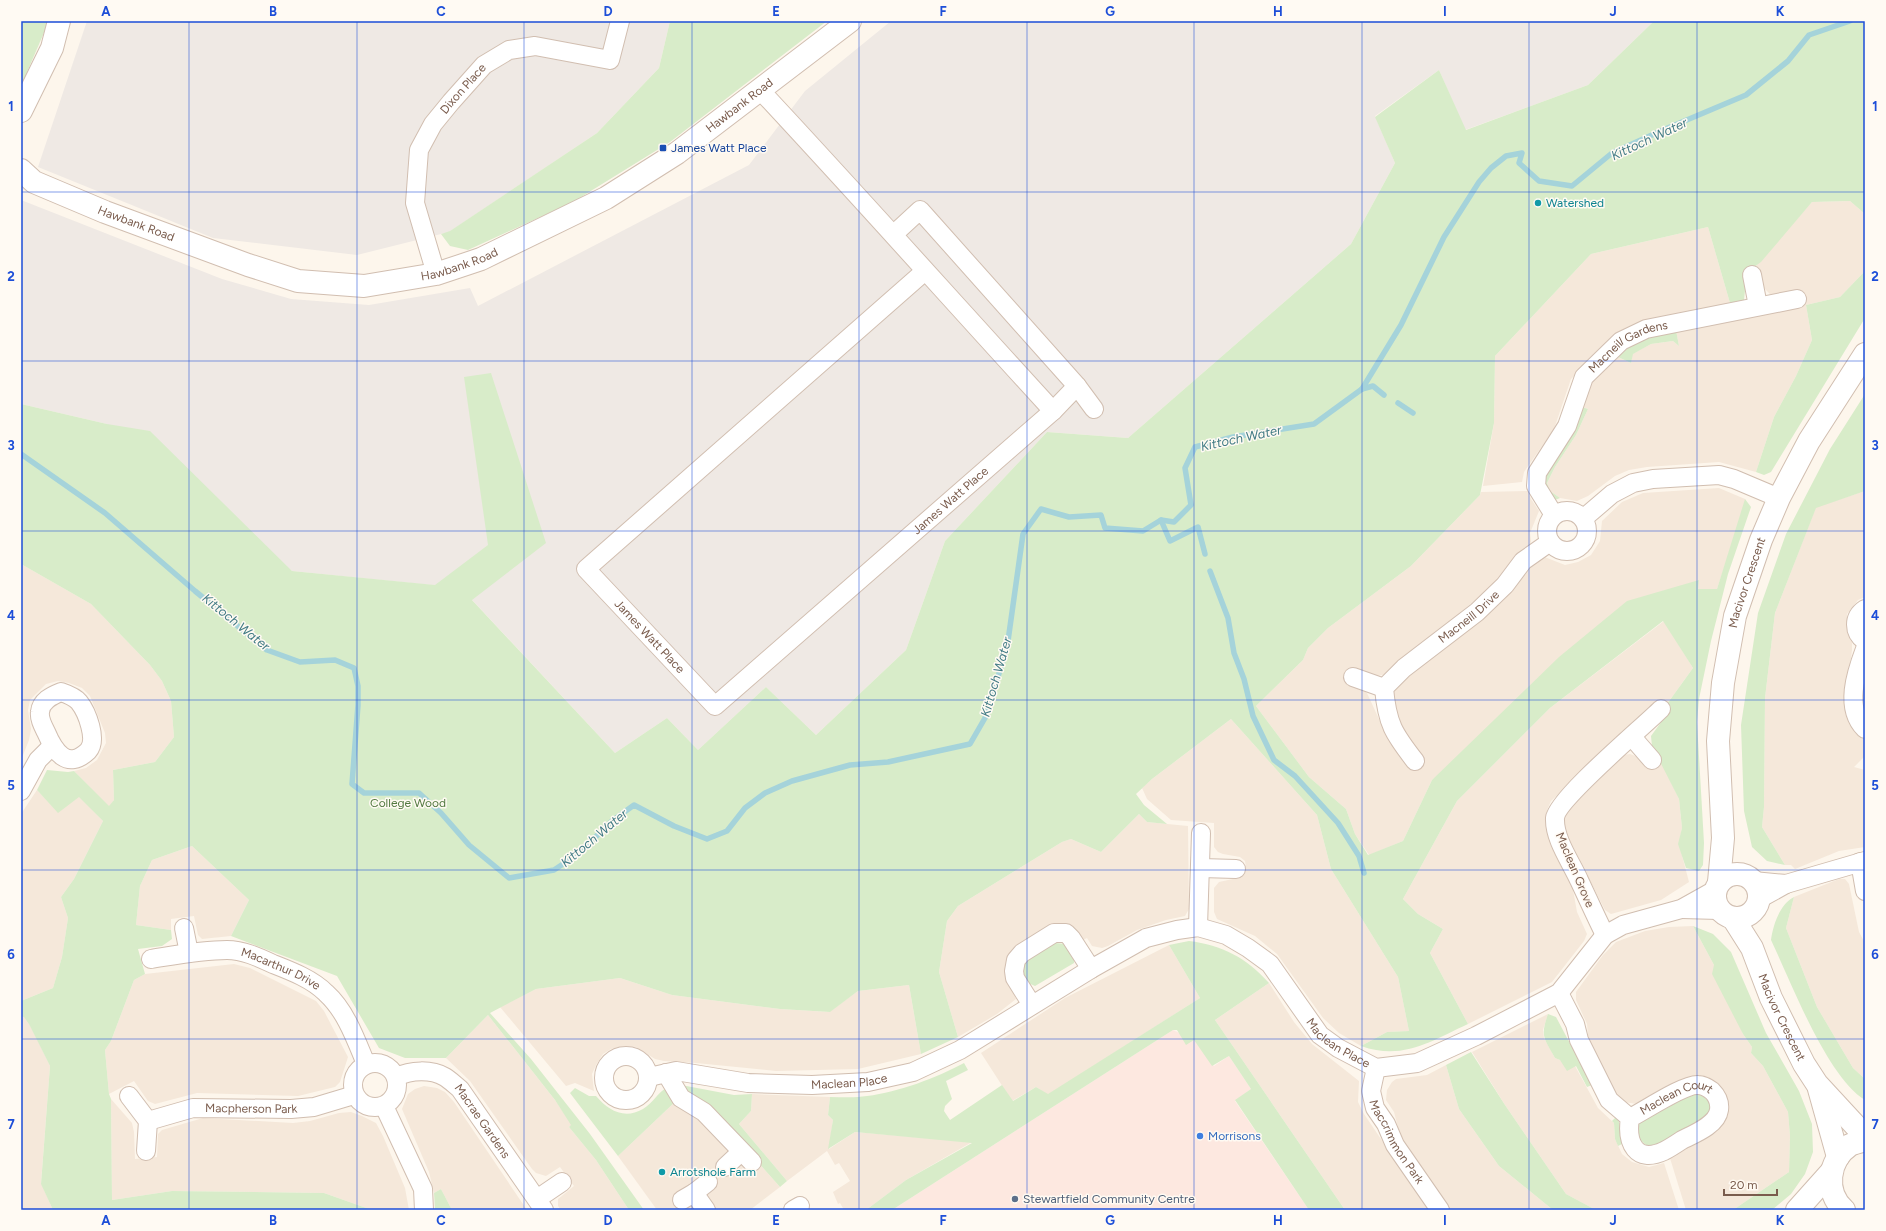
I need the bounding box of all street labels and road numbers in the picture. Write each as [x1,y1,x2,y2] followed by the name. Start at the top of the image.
[437,61,489,117] street label: Dixon Place
[703,75,776,135] street label: Hawbank Road
[96,203,176,244] street label: Hawbank Road
[420,245,500,283] street label: Hawbank Road
[1586,318,1669,376] street label: Macneill Gardens
[910,464,991,537] street label: James Watt Place
[1726,535,1769,629] street label: Macivor Crescent
[1436,587,1502,646] street label: Macneill Drive
[612,597,688,676] street label: James Watt Place
[1553,830,1597,910] street label: Maclean Grove
[239,945,324,993] street label: Macarthur Drive
[1755,972,1809,1064] street label: Macivor Crescent
[1303,1015,1373,1071] street label: Maclean Place
[811,1071,889,1092] street label: Maclean Place
[1637,1078,1716,1118] street label: Maclean Court
[452,1081,513,1161] street label: Macrae Gardens
[1366,1099,1427,1187] street label: Maccrimmon Park
[205,1101,298,1116] street label: Macpherson Park

